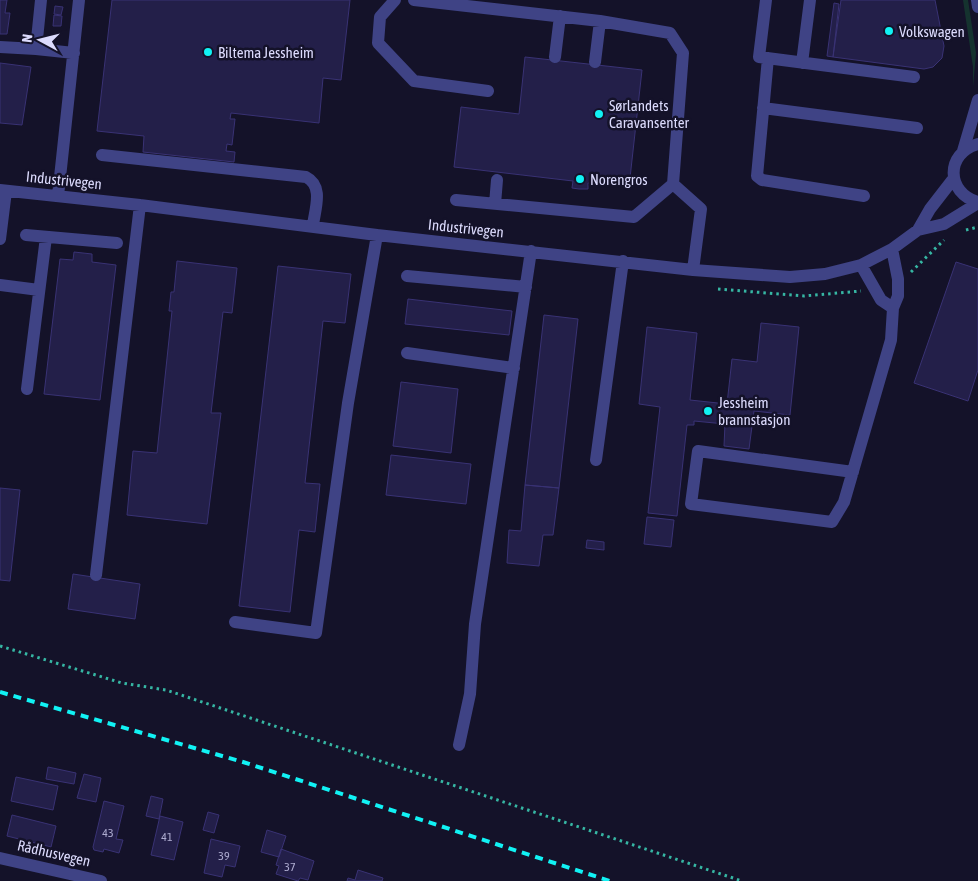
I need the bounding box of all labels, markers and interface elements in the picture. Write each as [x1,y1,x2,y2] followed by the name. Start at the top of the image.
[15,15,65,65] north arrow
[899,23,965,40] place label: Volkswagen
[883,25,895,37] marker: Volkswagen
[19,33,36,43] text: N
[218,44,314,61] place label: Biltema Jessheim
[202,46,214,58] marker: Biltema Jessheim
[609,97,689,131] place label: Sørlandets Caravansenter
[593,108,605,120] marker: Sørlandets Caravansenter
[25,168,103,192] street label: Industrivegen
[590,171,648,188] place label: Norengros
[574,173,586,185] marker: Norengros
[427,216,505,240] street label: Industrivegen
[718,394,790,428] place label: Jessheim brannstasjon
[702,405,714,417] marker: Jessheim brannstasjon
[102,826,114,840] house number: 43
[161,830,173,844] house number: 41
[16,836,92,870] street label: Rådhusvegen
[218,849,230,863] house number: 39
[284,860,296,874] house number: 37

